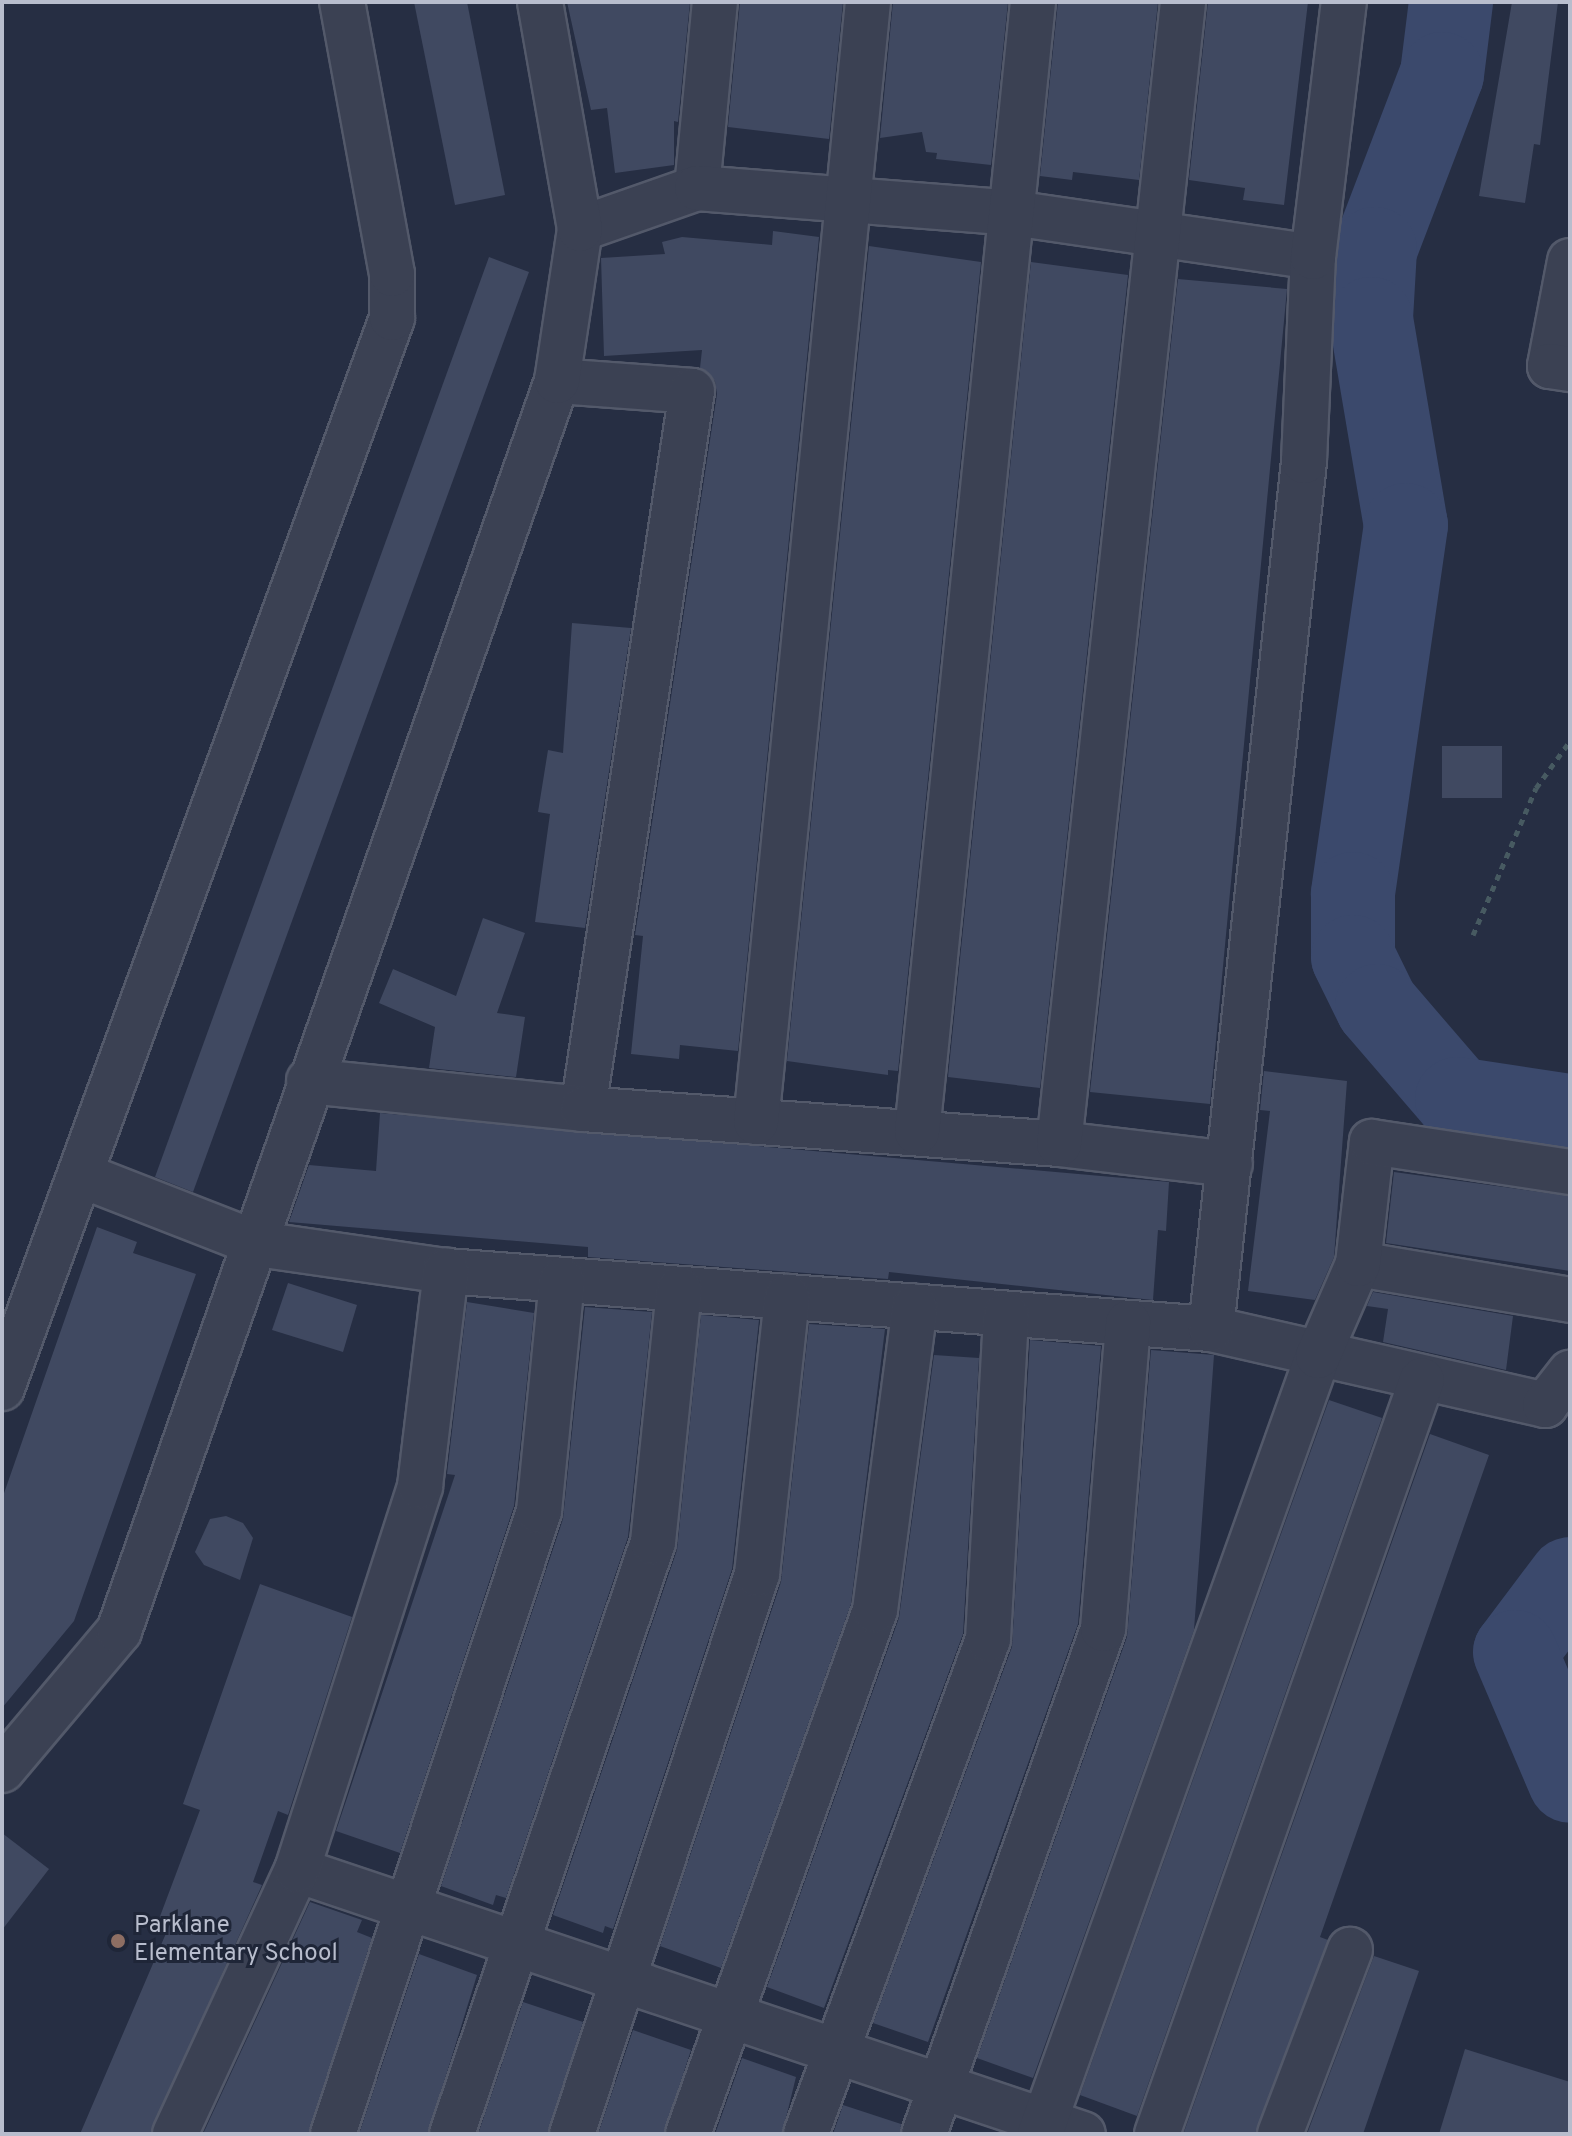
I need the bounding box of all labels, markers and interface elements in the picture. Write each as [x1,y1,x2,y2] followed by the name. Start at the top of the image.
[134,1913,338,1969] place label: Parklane Elementary School
[109,1932,127,1950] marker: Parklane Elementary School

